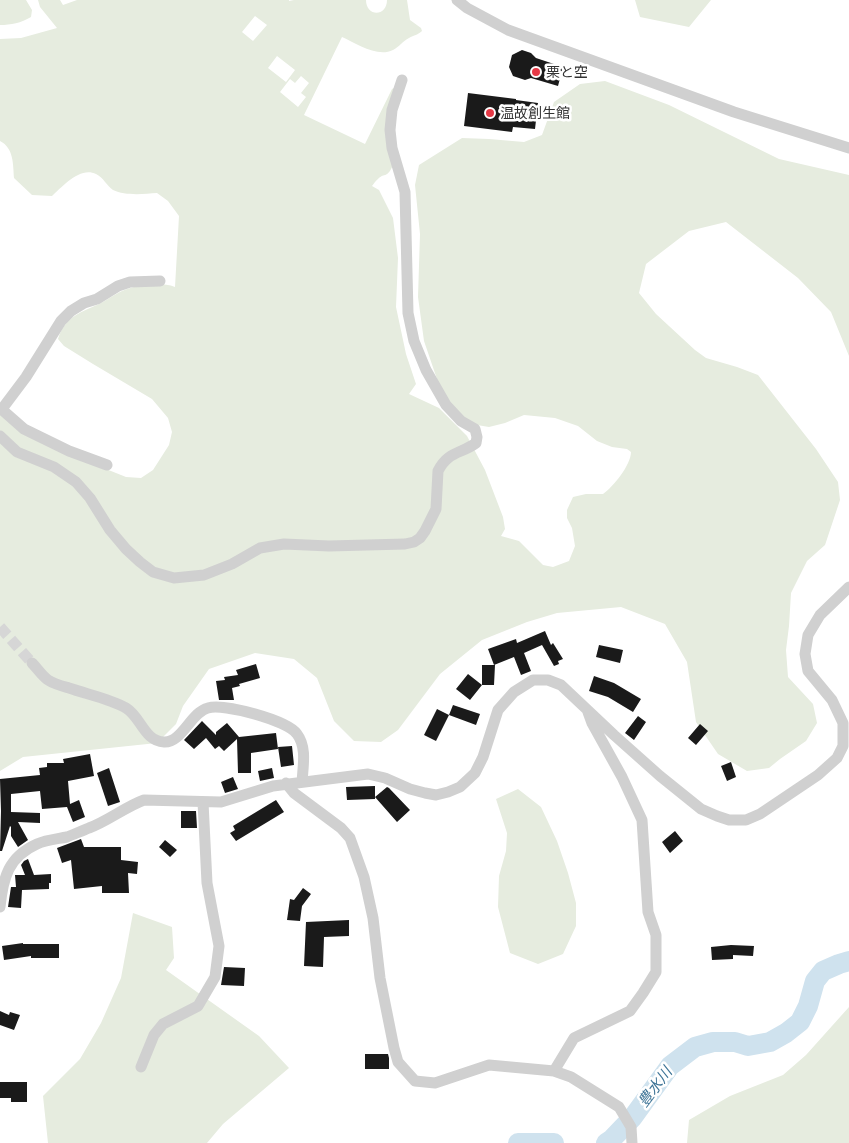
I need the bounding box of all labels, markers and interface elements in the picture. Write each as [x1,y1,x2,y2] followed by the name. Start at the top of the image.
[546,64,588,80] place label: 栗と空
[530,66,542,78] marker: 栗と空
[500,105,570,121] place label: 温故創生館
[484,107,496,119] marker: 温故創生館
[634,1064,676,1110] water label: 豊水川

